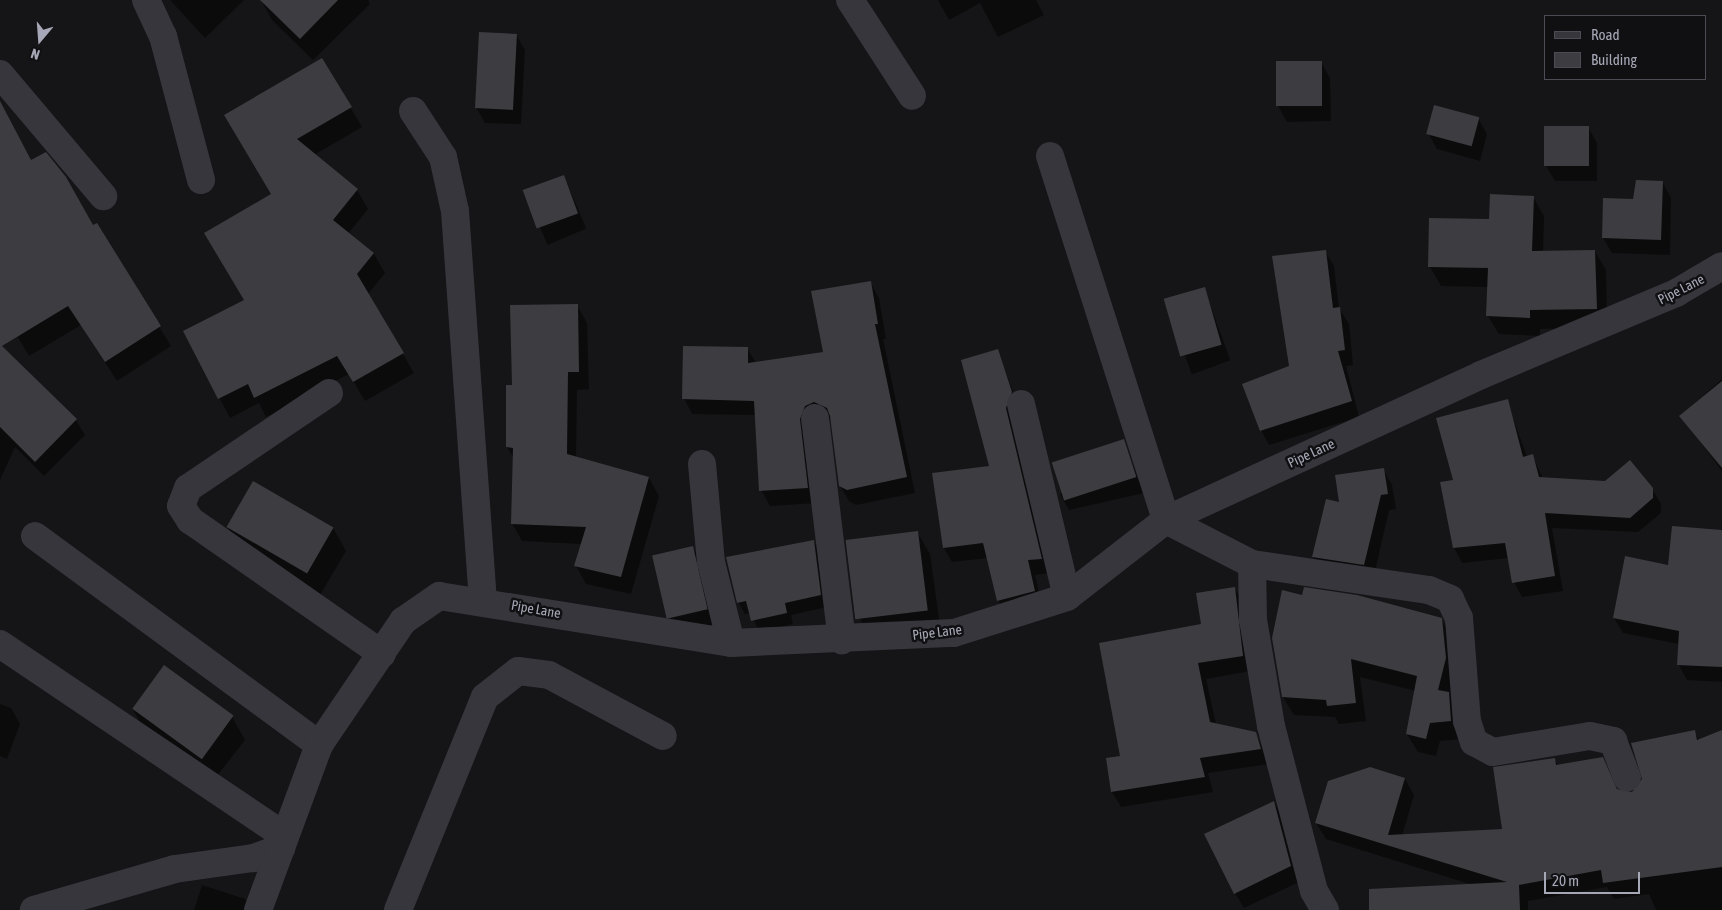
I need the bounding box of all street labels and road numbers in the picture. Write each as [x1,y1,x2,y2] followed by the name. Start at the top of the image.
[1655,270,1707,308] street label: Pipe Lane
[1285,435,1337,471] street label: Pipe Lane
[510,596,562,622] street label: Pipe Lane
[911,621,963,643] street label: Pipe Lane

